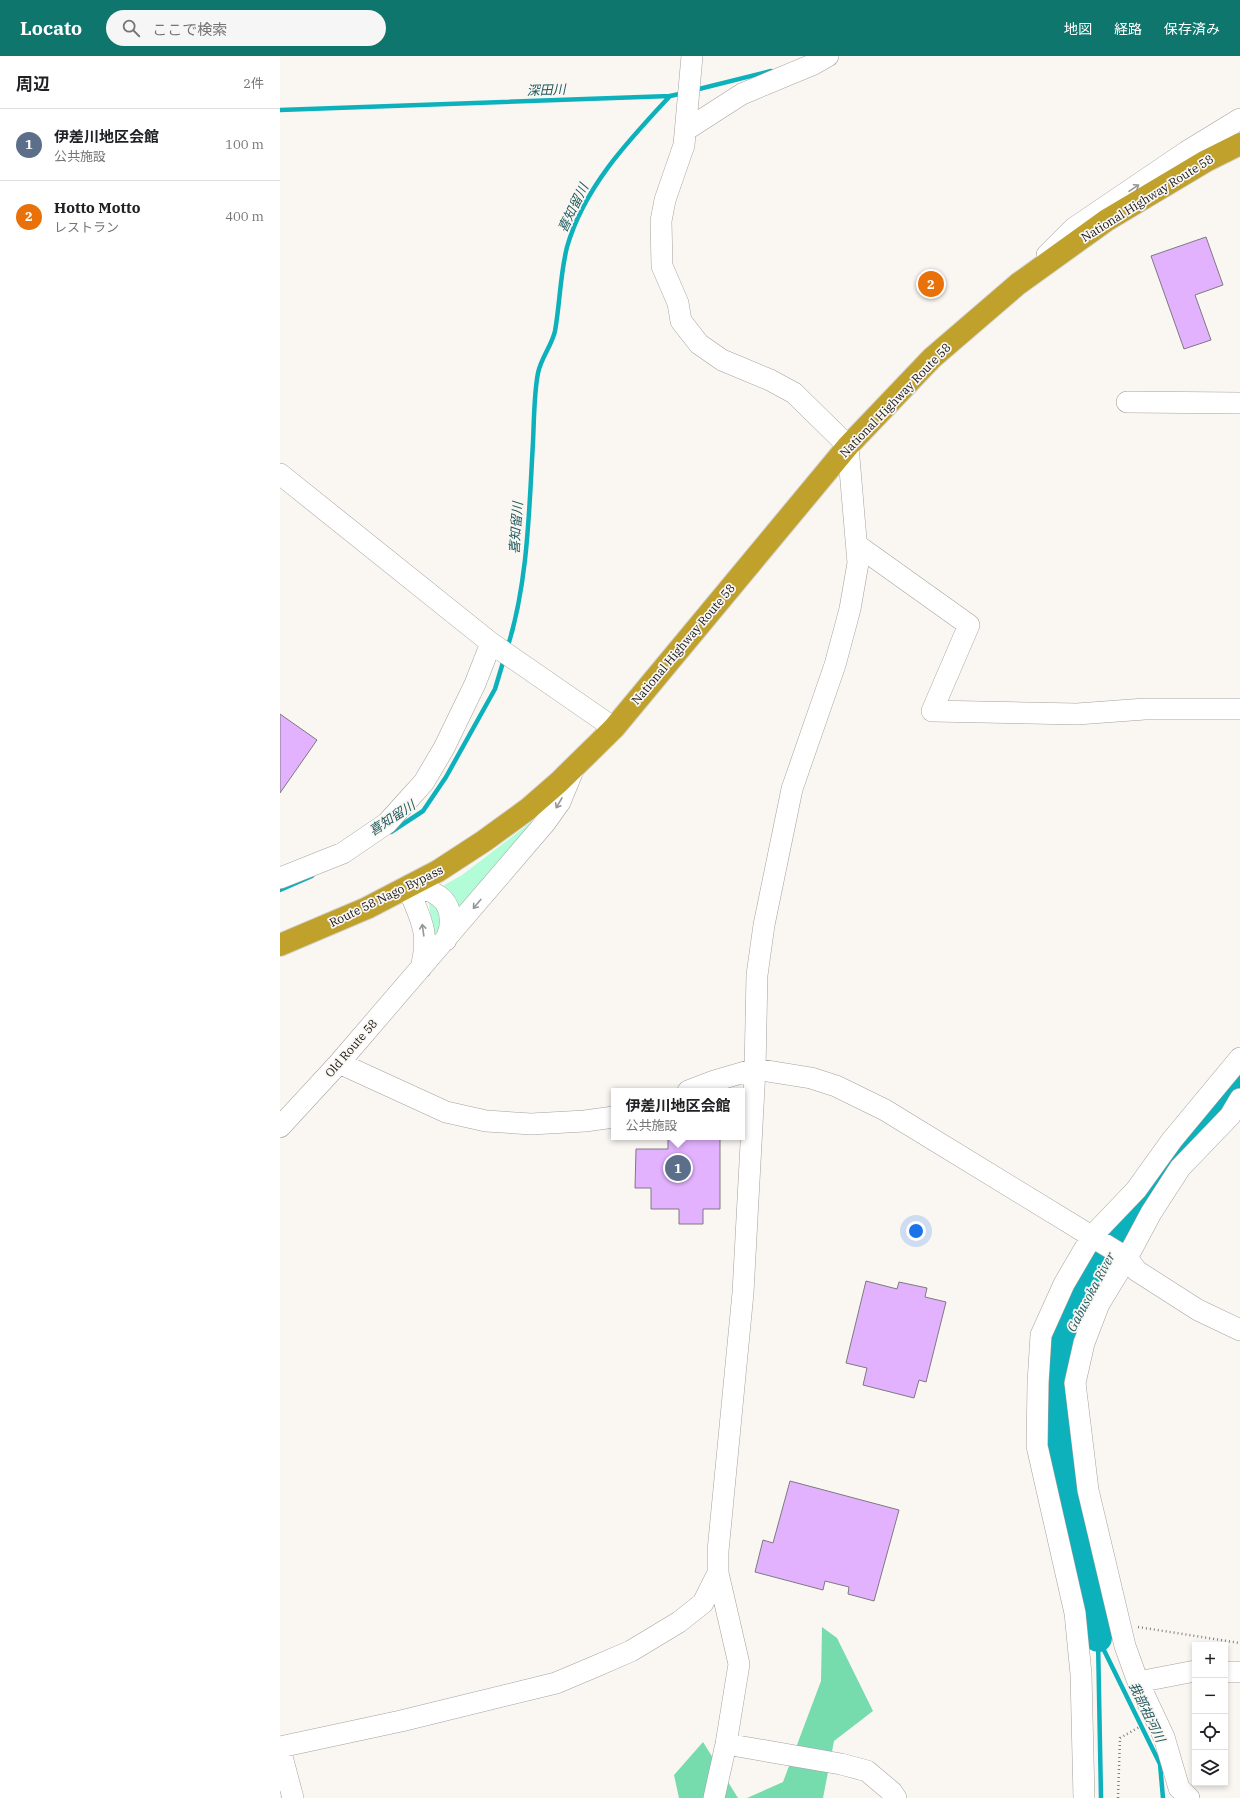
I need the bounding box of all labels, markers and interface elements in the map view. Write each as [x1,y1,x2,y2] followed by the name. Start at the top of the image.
[106,10,386,46] search box
[20,16,82,40] text: Locato
[120,17,142,39] icon: search
[152,20,227,39] text: ここで検索
[1064,20,1092,38] text: 地図
[1114,20,1142,38] text: 経路
[1164,20,1220,38] text: 保存済み
[16,73,50,95] text: 周辺
[243,75,264,92] text: 2件
[526,81,568,99] water label: 深田川
[54,127,159,146] text: 伊差川地区会館
[25,136,33,153] text: 1
[225,136,264,153] text: 100 m
[54,148,106,165] text: 公共施設
[1078,151,1216,245] street label: National Highway Route 58
[554,179,593,235] water label: 喜知留川
[1128,184,1139,192] one-way arrow
[54,198,140,217] text: Hotto Motto
[25,208,33,225] text: 2
[225,208,264,225] text: 400 m
[54,219,119,236] text: レストラン
[918,269,944,299] pin: 2
[836,340,954,460] street label: National Highway Route 58
[506,499,526,555] water label: 喜知留川
[628,581,738,707] street label: National Highway Route 58
[366,796,420,839] water label: 喜知留川
[554,797,562,809] one-way arrow
[327,862,445,930] street label: Route 58 Nago Bypass
[472,899,481,909] one-way arrow
[420,924,427,937] one-way arrow
[322,1016,380,1080] street label: Old Route 58
[611,1088,745,1140] popup
[625,1096,731,1115] text: 伊差川地区会館
[625,1117,678,1134] text: 公共施設
[665,1153,691,1183] pin: 1
[906,1221,926,1241] your location
[1063,1249,1119,1335] water label: Gabusoka River
[1192,1642,1228,1786] map controls
[1192,1642,1228,1678] button: +
[1192,1678,1228,1714] button: −
[1125,1679,1170,1747] water label: 我部祖河川
[1192,1714,1228,1750] button: locate
[1192,1750,1228,1786] button: layers

